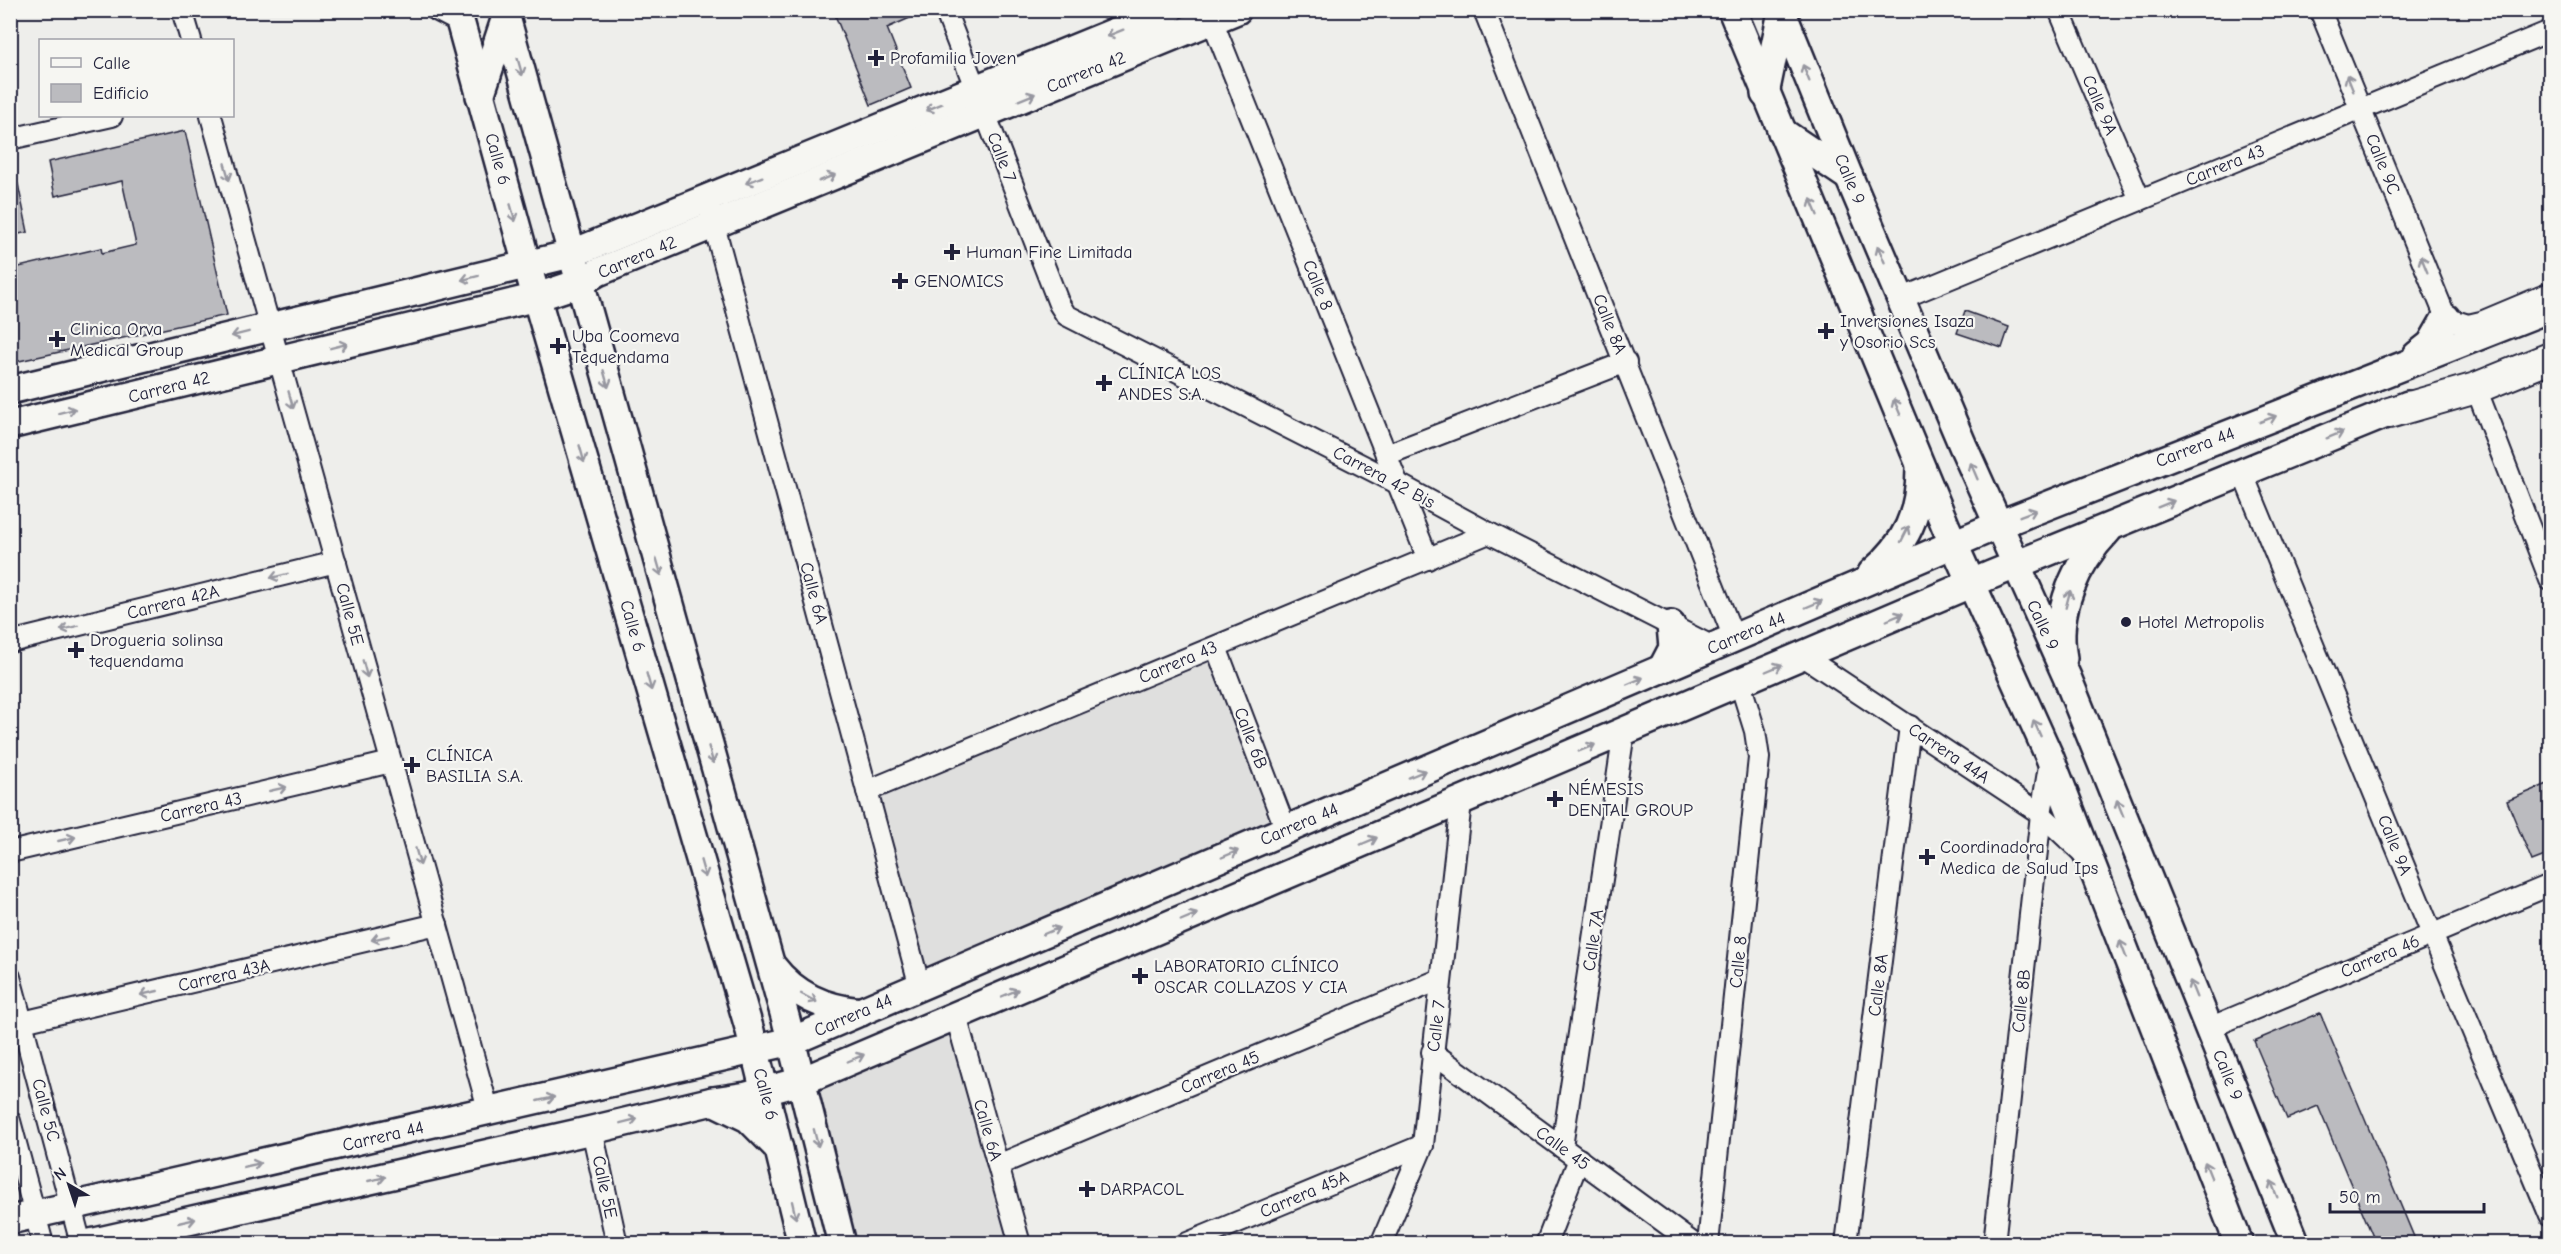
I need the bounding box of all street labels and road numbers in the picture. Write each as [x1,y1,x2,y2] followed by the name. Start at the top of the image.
[1044,47,1129,98] street label: Carrera 42
[2078,72,2122,138] street label: Calle 9A
[982,129,1021,186] street label: Calle 7
[480,131,515,188] street label: Calle 6
[2361,131,2404,198] street label: Calle 9C
[2183,140,2268,191] street label: Carrera 43
[1830,151,1870,208] street label: Calle 9
[595,231,680,283] street label: Carrera 42
[1298,257,1337,313] street label: Calle 8
[1588,291,1631,357] street label: Calle 8A
[126,367,212,408] street label: Carrera 42
[2153,423,2238,472] street label: Carrera 44
[1329,442,1438,513] street label: Carrera 42 Bis
[795,560,832,627] street label: Calle 6A
[125,581,221,624] street label: Carrera 42A
[331,581,368,648] street label: Calle 5E
[2022,597,2063,654] street label: Calle 9
[615,598,650,655] street label: Calle 6
[1704,608,1788,659] street label: Carrera 44
[1136,637,1221,688] street label: Carrera 43
[1229,704,1272,772] street label: Calle 6B
[1904,719,1993,788] street label: Carrera 44A
[158,788,244,827] street label: Carrera 43
[1257,799,1341,850] street label: Carrera 44
[2373,812,2416,878] street label: Calle 9A
[1579,908,1608,972] street label: Calle 7A
[2337,930,2423,983] street label: Carrera 46
[1725,935,1752,989] street label: Calle 8
[1864,953,1893,1018] street label: Calle 8A
[176,955,272,996] street label: Carrera 43A
[2008,968,2035,1034] street label: Calle 8B
[811,990,895,1041] street label: Carrera 44
[1423,999,1450,1053] street label: Calle 7
[1177,1046,1263,1099] street label: Carrera 45
[2208,1047,2247,1104] street label: Calle 9
[749,1066,783,1122] street label: Calle 6
[27,1076,64,1144] street label: Calle 5C
[969,1097,1006,1164] street label: Calle 6A
[340,1117,426,1156] street label: Carrera 44
[1532,1122,1594,1175] street label: Calle 45
[588,1154,621,1221] street label: Calle 5E
[1257,1166,1352,1223] street label: Carrera 45A

